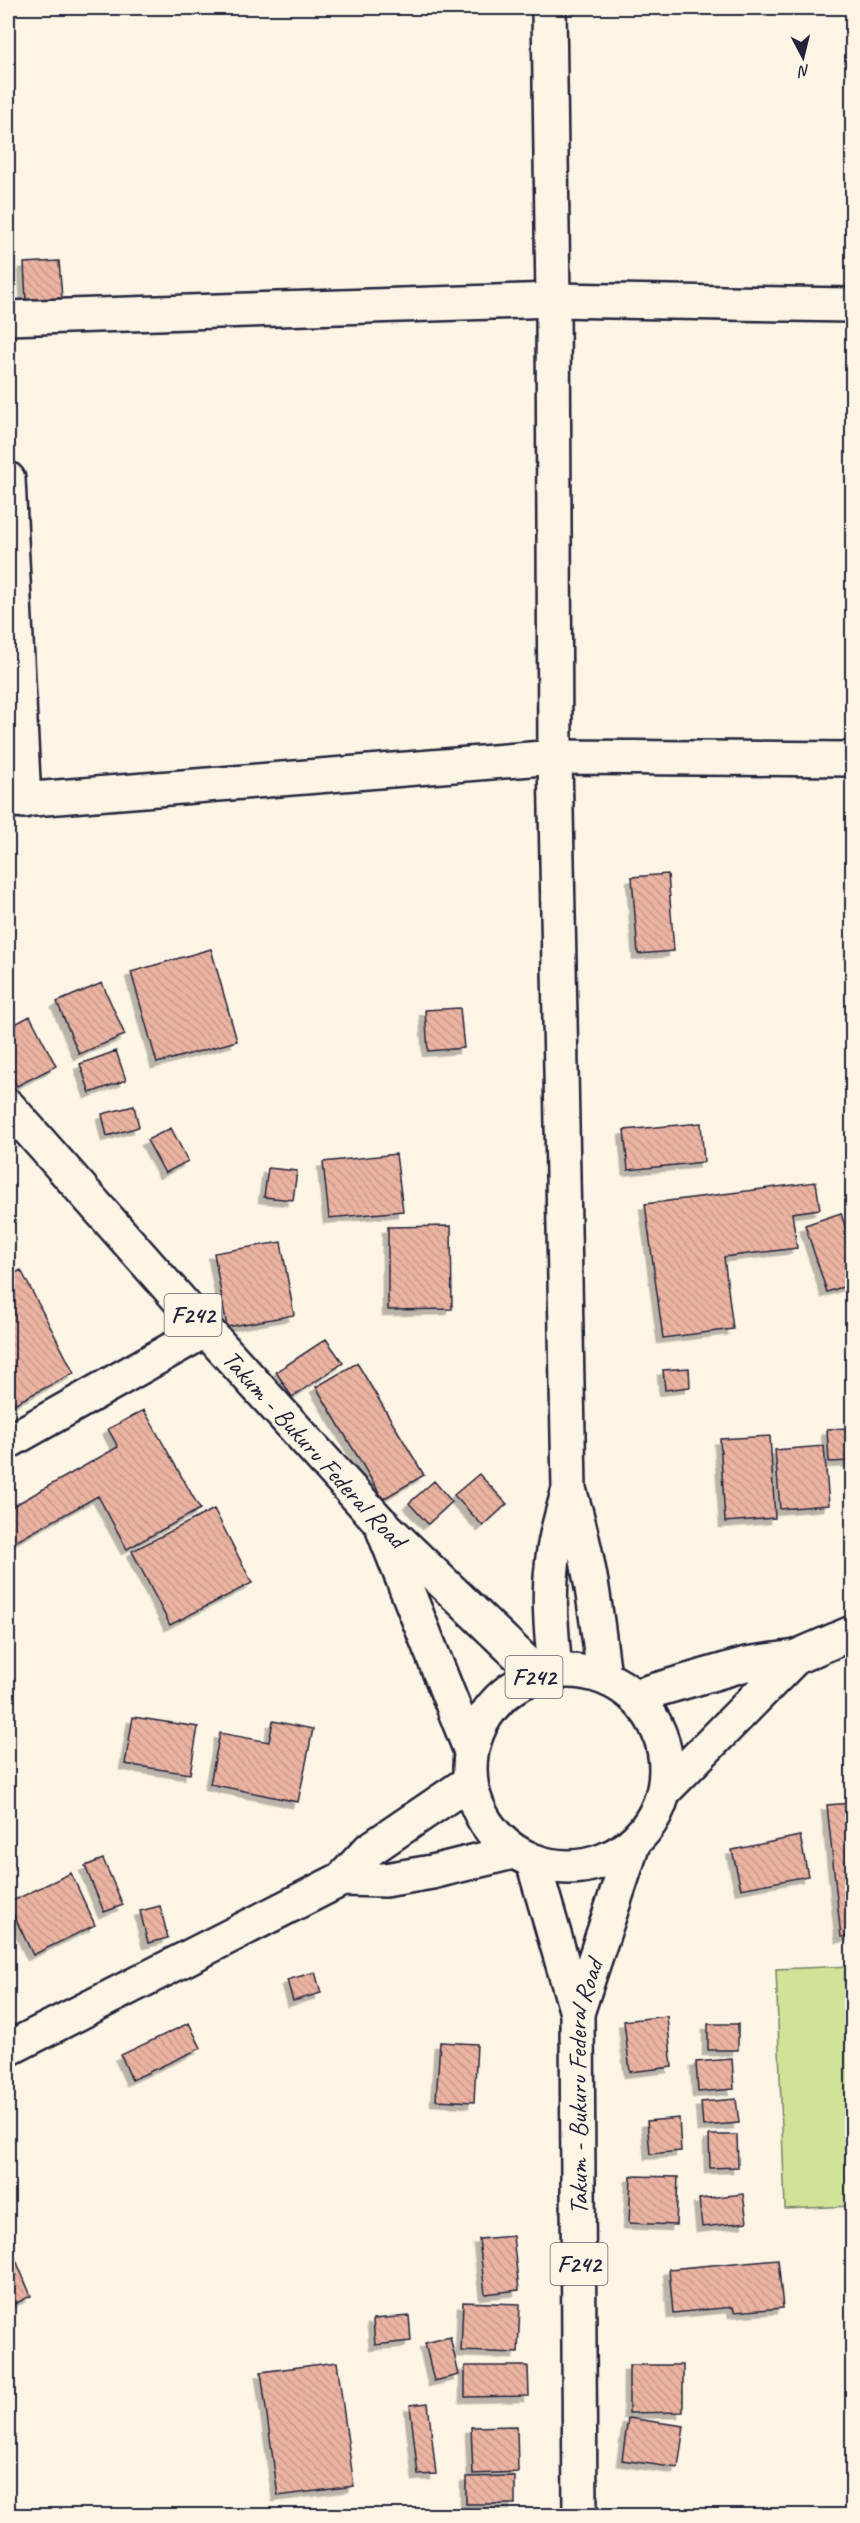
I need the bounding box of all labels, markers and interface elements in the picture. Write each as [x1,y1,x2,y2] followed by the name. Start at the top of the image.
[773,27,833,87] north arrow
[796,60,811,82] text: N
[164,1294,222,1336] road number: F242
[215,1343,416,1558] street label: Takum - Bukuru Federal Road
[506,1656,562,1698] road number: F242
[561,1951,612,2215] street label: Takum - Bukuru Federal Road
[550,2243,608,2285] road number: F242

